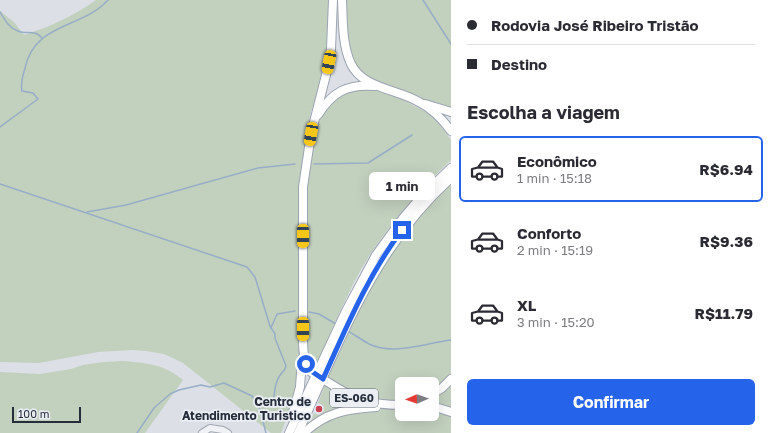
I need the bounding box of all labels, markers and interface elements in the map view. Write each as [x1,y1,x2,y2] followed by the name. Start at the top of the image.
[491,16,698,34] text: Rodovia José Ribeiro Tristão
[321,49,337,75] car
[491,55,547,73] text: Destino
[467,101,620,123] text: Escolha a viagem
[303,121,319,147] car
[469,151,505,187] icon: car
[517,152,597,170] text: Econômico
[699,160,753,178] text: R$6.94
[517,170,592,186] text: 1 min · 15:18
[369,172,435,200] callout: 1 min
[386,178,418,194] text: 1 min
[393,221,411,239] route end
[469,223,505,259] icon: car
[297,224,309,248] car
[517,224,581,242] text: Conforto
[700,232,753,250] text: R$9.36
[517,242,593,258] text: 2 min · 15:19
[469,295,505,331] icon: car
[517,296,536,314] text: XL
[695,304,753,322] text: R$11.79
[517,314,595,330] text: 3 min · 15:20
[297,317,309,341] car
[297,355,315,373] route start
[395,377,439,421] north arrow
[395,377,439,421] map controls
[467,379,755,425] button: Confirmar
[330,389,378,407] road number: ES-060
[182,394,311,423] place label: Centro de Atendimento Turistico
[314,404,324,414] marker: Centro de Atendimento Turistico
[12,405,81,424] scale bar
[18,407,49,420] text: 100 m

